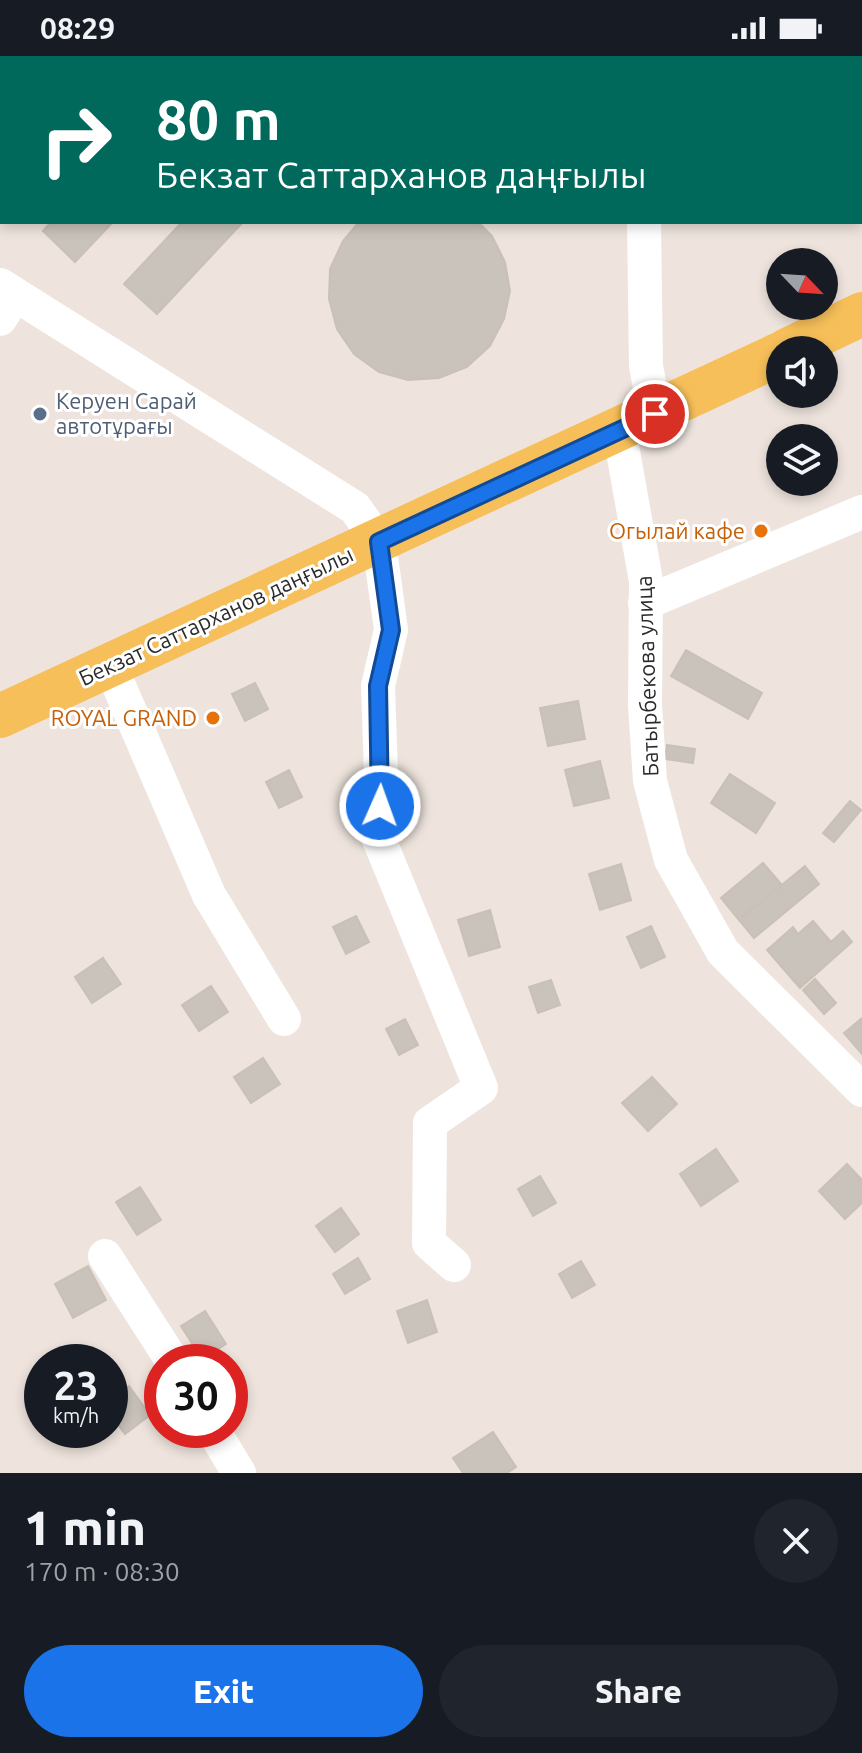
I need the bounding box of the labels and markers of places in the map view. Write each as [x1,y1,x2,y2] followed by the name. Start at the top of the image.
[621,380,689,448] pin
[56,388,197,438] place label: Керуен Сарай автотұрағы
[31,405,49,423] marker: Керуен Сарай автотұрағы
[609,518,745,543] place label: Огылай кафе
[752,522,770,540] marker: Огылай кафе
[51,705,197,730] place label: ROYAL GRAND
[204,709,222,727] marker: ROYAL GRAND

